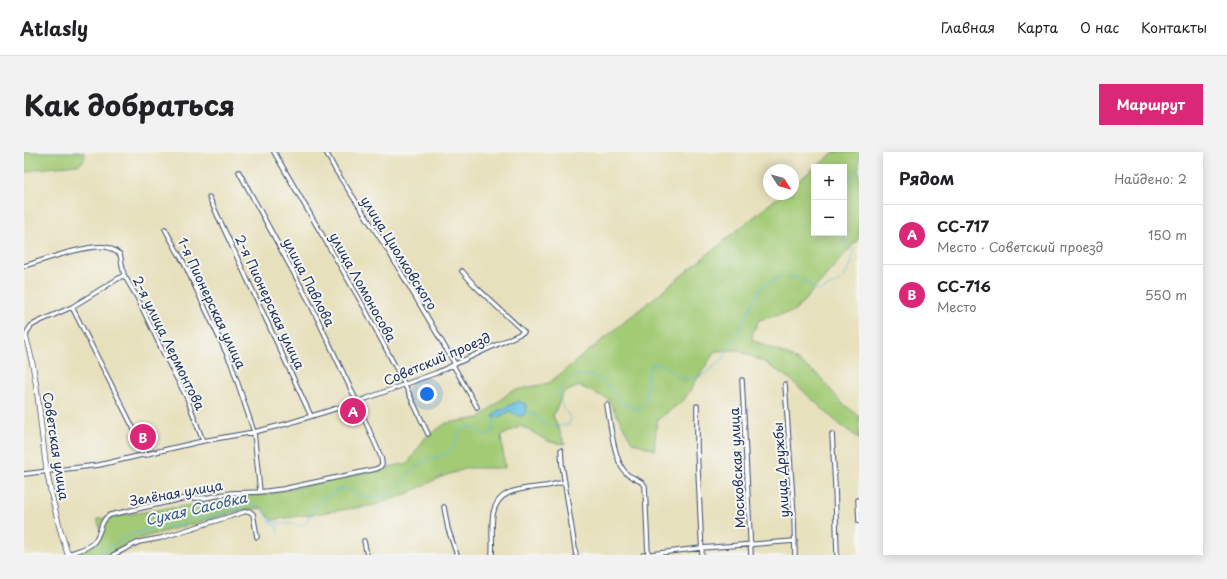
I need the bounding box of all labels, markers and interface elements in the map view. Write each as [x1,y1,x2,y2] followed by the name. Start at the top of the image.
[20,14,88,42] text: Atlasly
[941,17,995,38] text: Главная
[1017,17,1058,38] text: Карта
[1080,17,1119,38] text: О нас
[1141,17,1207,38] text: Контакты
[24,83,235,126] text: Как добраться
[1099,84,1203,125] button: Маршрут
[763,164,799,200] north arrow
[811,164,847,236] map controls
[811,164,847,200] button: +
[899,165,954,191] text: Рядом
[1114,169,1187,188] text: Найдено: 2
[357,192,442,313] street label: улица Циолковского
[811,200,847,236] button: −
[937,214,989,237] text: СС-717
[907,225,917,244] text: A
[1148,225,1187,244] text: 150 m
[325,229,402,346] street label: улица Ломоносова
[231,231,310,373] street label: 2-я Пионерская улица
[174,234,252,372] street label: 1-я Пионерская улица
[279,234,340,330] street label: улица Павлова
[937,237,1103,256] text: Место · Советский проезд
[129,273,211,414] street label: 2-я улица Лермонтова
[937,274,991,297] text: СС-716
[908,285,916,304] text: B
[1145,285,1187,304] text: 550 m
[937,297,977,316] text: Место
[380,327,493,390] street label: Советский проезд
[417,384,437,404] your location
[39,391,75,502] street label: Советская улица
[340,396,366,426] pin: A
[724,406,749,529] street label: Московская улица
[130,422,156,452] pin: B
[768,422,793,518] street label: улица Дружбы
[128,475,225,510] street label: Зелёная улица
[143,486,250,530] water label: Сухая Сасовка

